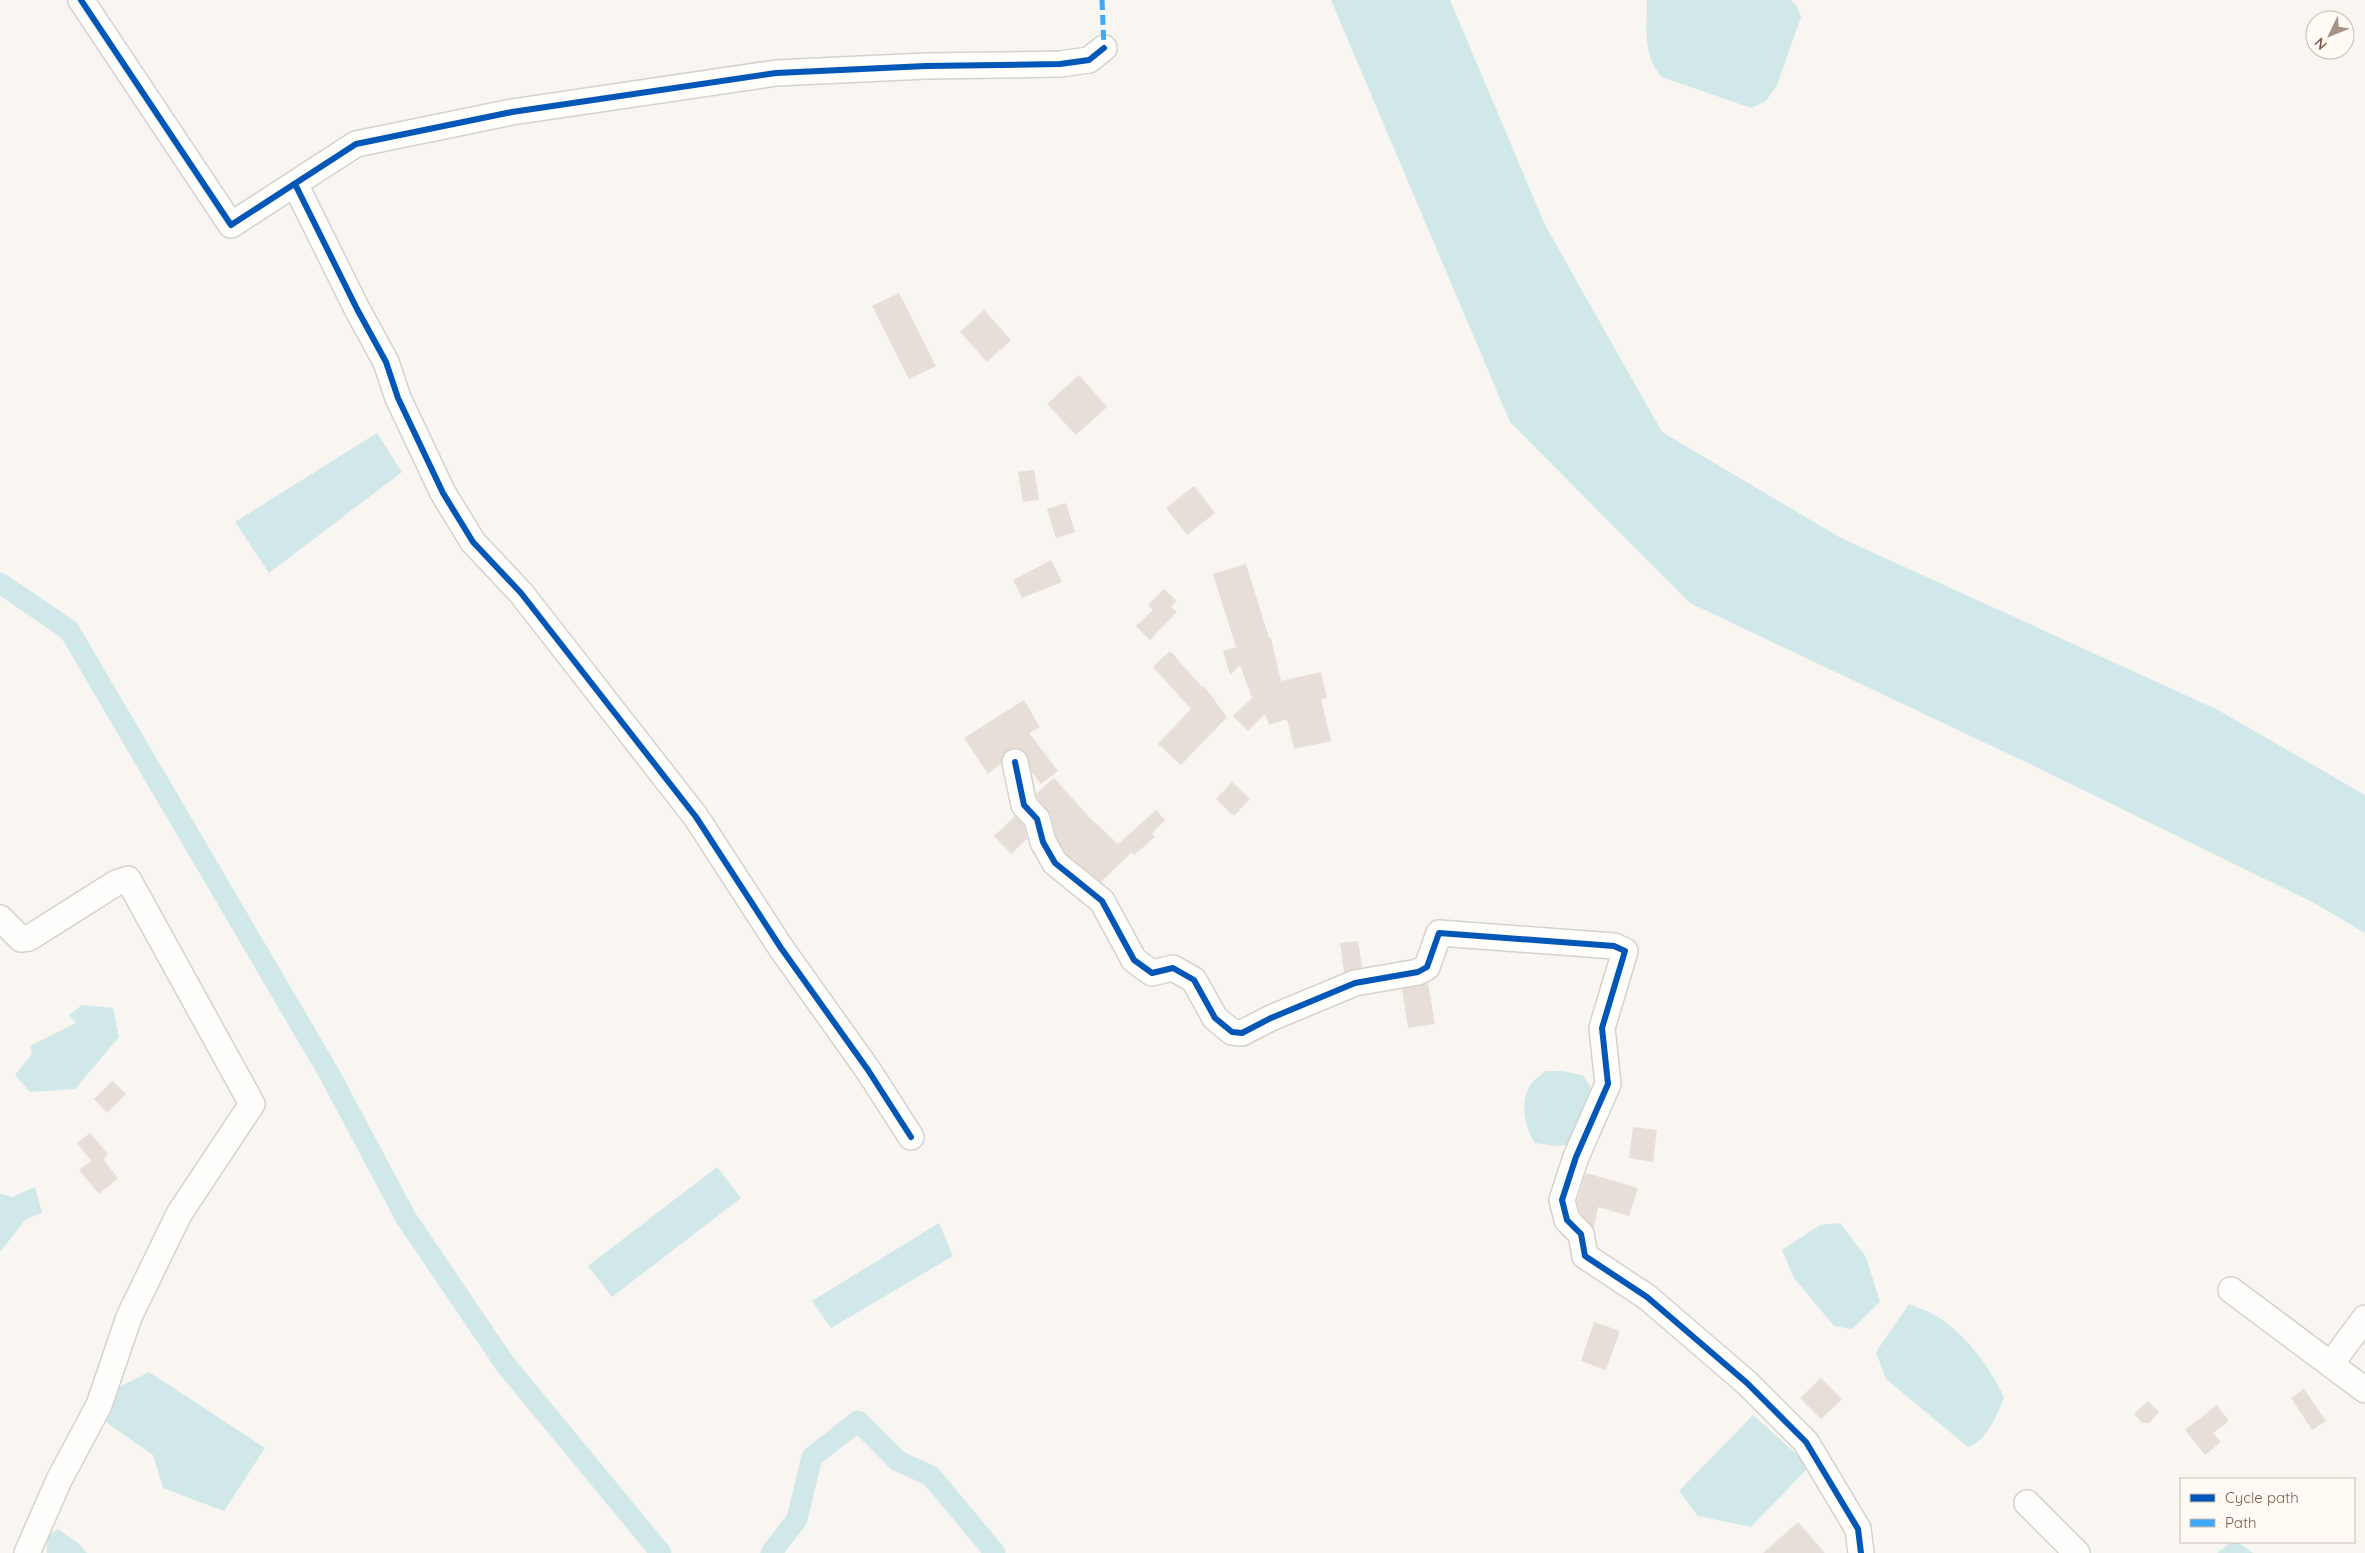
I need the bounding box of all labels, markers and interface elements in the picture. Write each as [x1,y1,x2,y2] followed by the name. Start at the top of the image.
[2305,10,2355,60] north arrow
[2310,34,2331,54] text: N
[2180,1478,2355,1543] legend
[2225,1488,2299,1507] text: Cycle path
[2225,1513,2257,1532] text: Path

